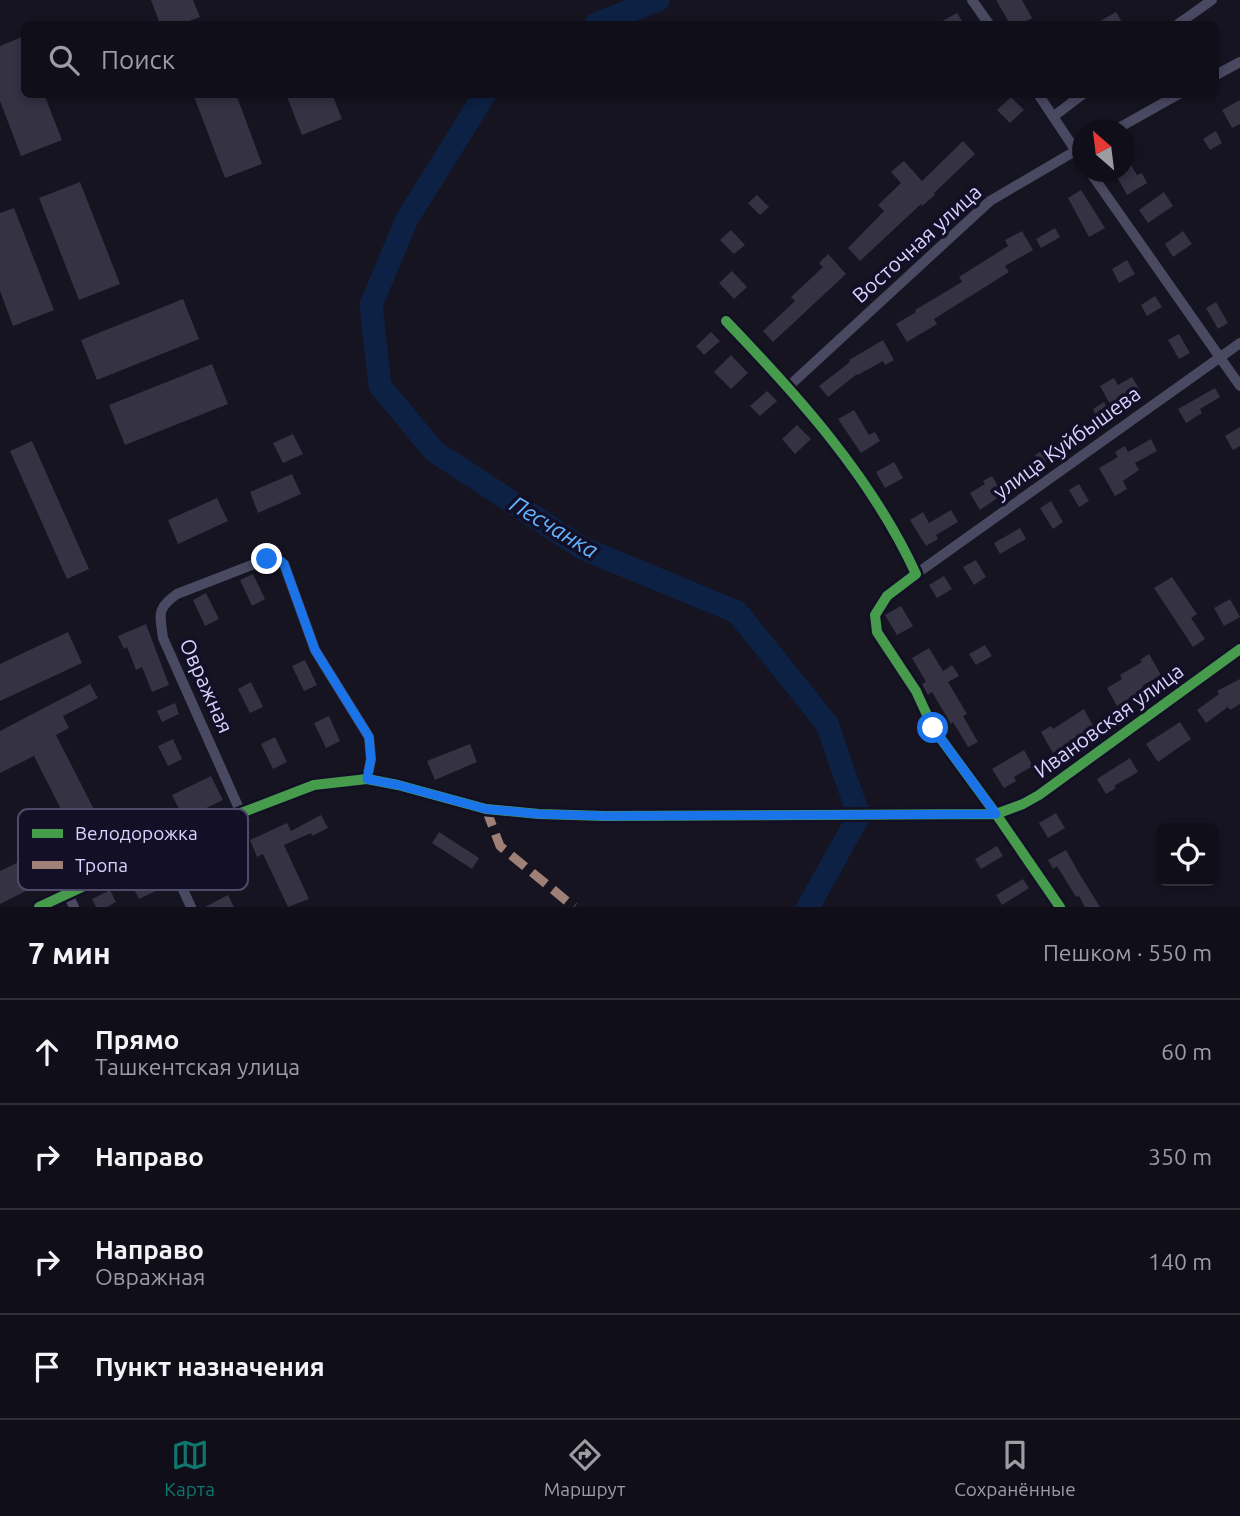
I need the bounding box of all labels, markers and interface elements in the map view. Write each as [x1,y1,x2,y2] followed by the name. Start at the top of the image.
[21,21,1219,98] search box
[45,41,83,79] icon: search
[101,45,175,74] text: Поиск
[1072,119,1135,182] north arrow
[847,179,986,307] street label: Восточная улица
[988,381,1145,504] street label: улица Куйбышева
[506,491,603,562] water label: Песчанка
[251,543,282,574] route end
[175,635,238,737] street label: Овражная
[1029,658,1188,782] street label: Ивановская улица
[917,712,948,743] route start
[18,809,248,890] legend
[75,822,198,844] text: Велодорожка
[1156,823,1219,886] map controls
[1156,823,1219,886] button: locate
[75,854,128,876] text: Тропа
[28,936,111,970] text: 7 мин
[1043,940,1212,965] text: Пешком · 550 m
[95,1025,179,1054] text: Прямо
[28,1033,66,1071] icon: ahead
[1161,1039,1212,1064] text: 60 m
[95,1054,300,1079] text: Ташкентская улица
[28,1138,66,1176] icon: right
[95,1142,204,1171] text: Направо
[1148,1144,1212,1169] text: 350 m
[95,1235,204,1264] text: Направо
[28,1243,66,1281] icon: right
[1148,1249,1212,1274] text: 140 m
[95,1264,206,1289] text: Овражная
[28,1348,66,1386] icon: arrive
[95,1352,325,1381] text: Пункт назначения
[164,1436,215,1500] tab: Карта
[544,1436,626,1500] tab: Маршрут
[954,1436,1076,1500] tab: Сохранённые

